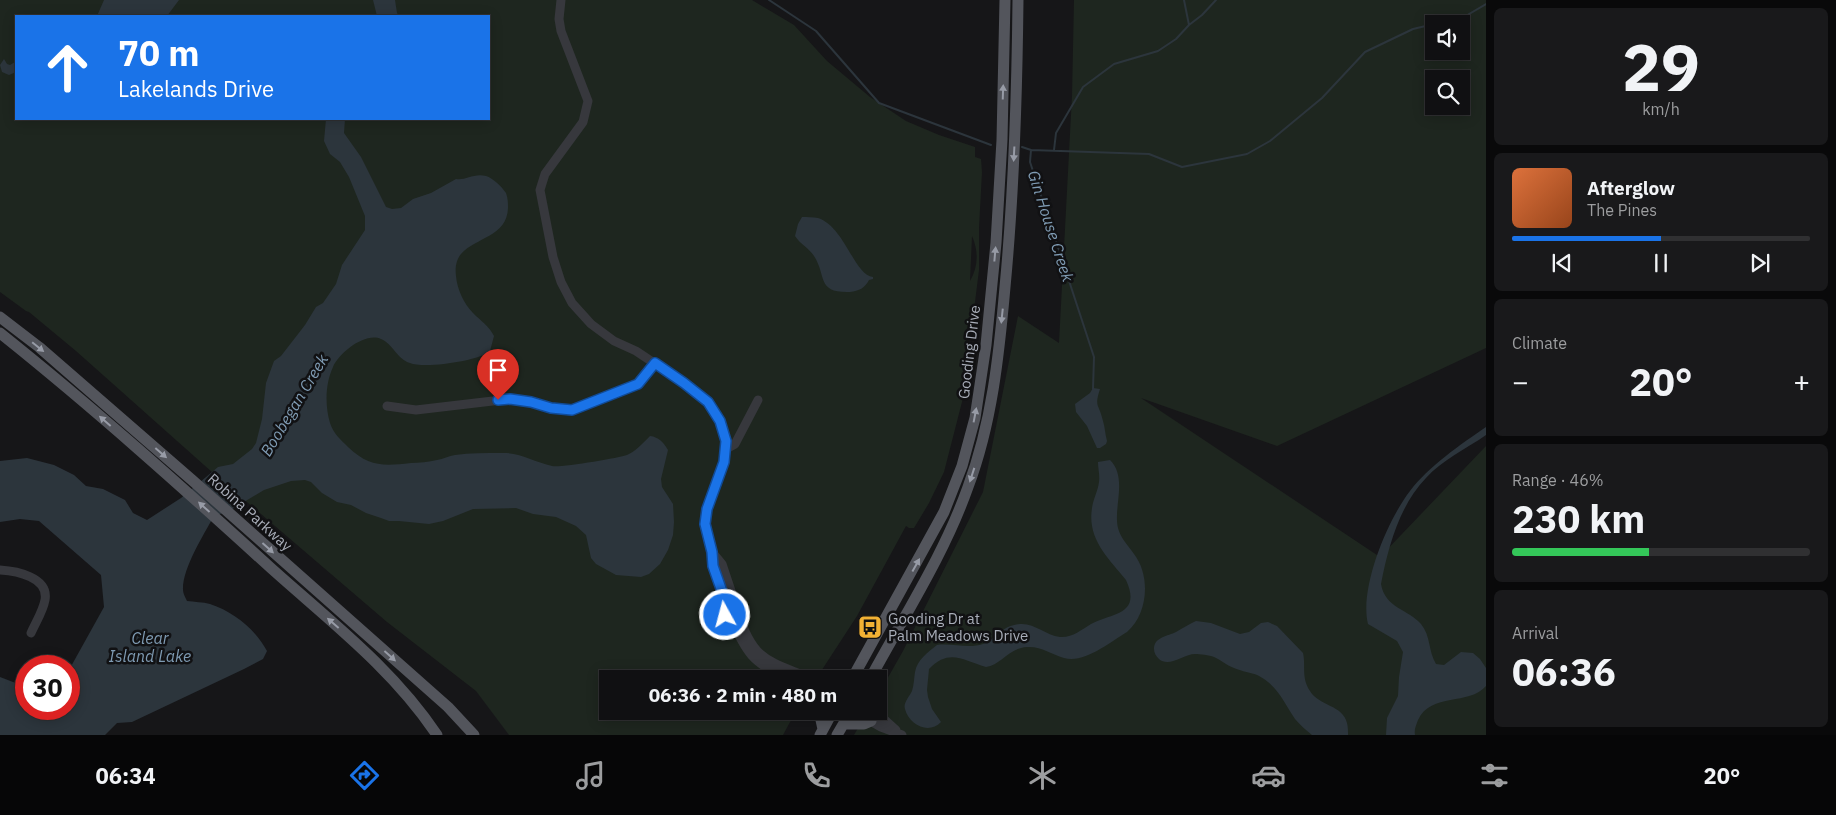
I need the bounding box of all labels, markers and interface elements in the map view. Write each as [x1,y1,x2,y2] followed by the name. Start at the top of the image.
[1425,15,1470,115] map controls
[1425,15,1470,60] button: sound
[1622,24,1700,109] text: 29
[118,30,200,76] text: 70 m
[35,35,100,100] icon: ahead
[1425,70,1470,115] button: search
[118,74,274,103] text: Lakelands Drive
[999,84,1007,100] one-way arrow
[1642,99,1680,119] text: km/h
[1009,146,1017,162] one-way arrow
[1024,168,1079,285] water label: Gin House Creek
[1587,176,1675,200] text: Afterglow
[1587,200,1657,220] text: The Pines
[991,246,999,262] one-way arrow
[1548,249,1576,277] icon: previous
[1647,249,1675,277] icon: pause
[1746,249,1774,277] icon: next
[954,304,984,400] street label: Gooding Drive
[998,308,1006,324] one-way arrow
[1512,333,1567,353] text: Climate
[32,342,45,353] one-way arrow
[477,349,519,400] pin
[256,350,333,460] water label: Boobegan Creek
[484,356,512,384] icon: arrive
[1629,357,1693,406] text: 20°
[1512,363,1529,400] text: −
[1793,363,1810,400] text: +
[972,407,980,423] one-way arrow
[100,415,112,427] one-way arrow
[155,448,168,459] one-way arrow
[968,468,976,483] one-way arrow
[204,469,297,555] street label: Robina Parkway
[1512,470,1604,490] text: Range · 46%
[1512,494,1645,543] text: 230 km
[198,501,210,513] one-way arrow
[262,542,274,554] one-way arrow
[911,559,920,572] one-way arrow
[698,588,750,640] position arrow
[888,609,1028,645] place label: Gooding Dr at Palm Meadows Drive
[857,614,883,640] bus stop icon: Gooding Dr at Palm Meadows Drive
[327,617,339,629] one-way arrow
[1512,623,1559,643] text: Arrival
[109,628,191,666] water label: Clear Island Lake
[1512,647,1616,696] text: 06:36
[383,650,395,662] one-way arrow
[15,655,80,720] speed limit sign: 30
[649,683,837,707] text: 06:36 · 2 min · 480 m
[347,758,382,793] icon: directions
[573,758,608,793] icon: music
[799,758,834,793] icon: phone
[1025,758,1060,793] icon: climate
[1251,758,1286,793] icon: car
[1477,758,1512,793] icon: filters
[96,761,156,790] text: 06:34
[1704,761,1740,790] text: 20°

